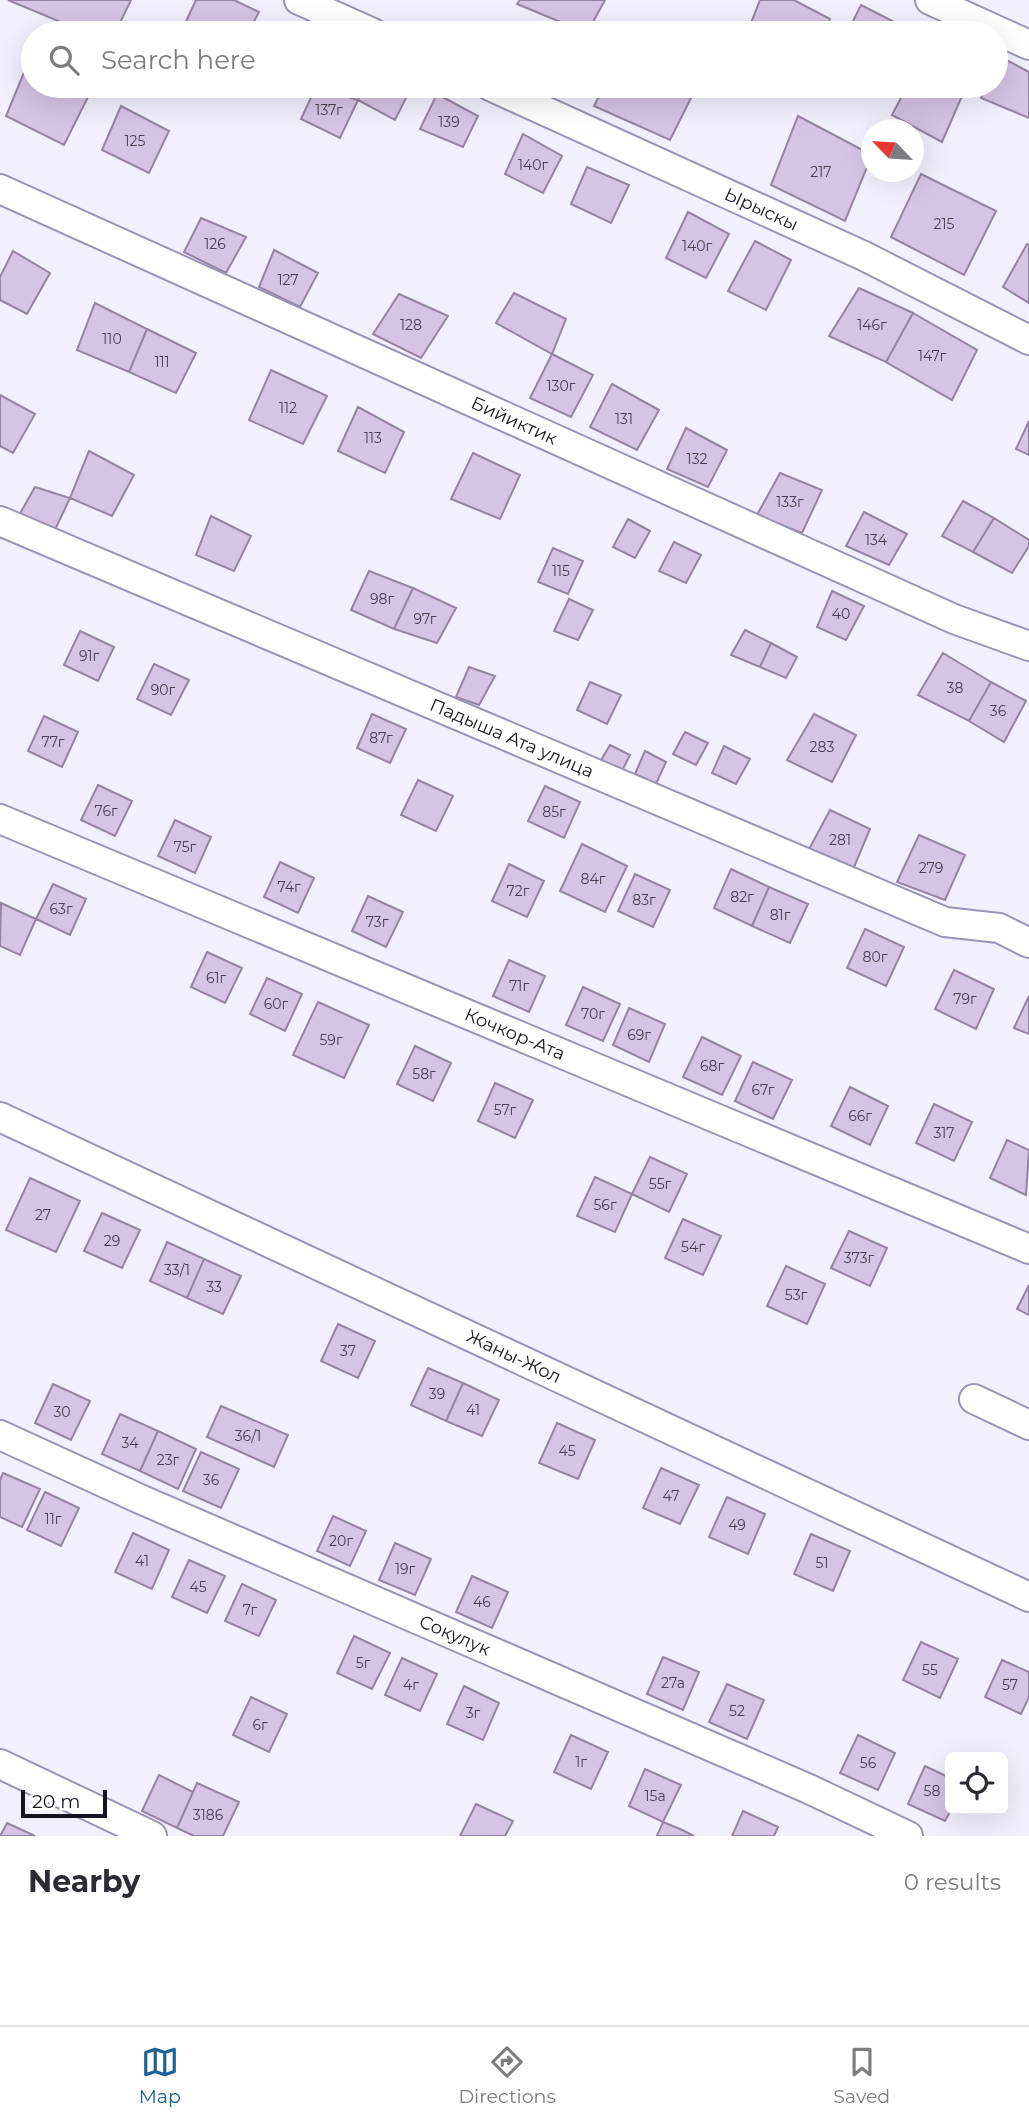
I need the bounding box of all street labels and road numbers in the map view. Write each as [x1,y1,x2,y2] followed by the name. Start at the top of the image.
[721,183,802,236] street label: Ырыскы
[468,392,561,450] street label: Бийиктик
[427,694,597,783] street label: Падыша Ата улица
[461,1003,568,1065] street label: Кочкор-Ата
[463,1325,565,1388] street label: Жаны-Жол
[416,1610,494,1661] street label: Сокулук

